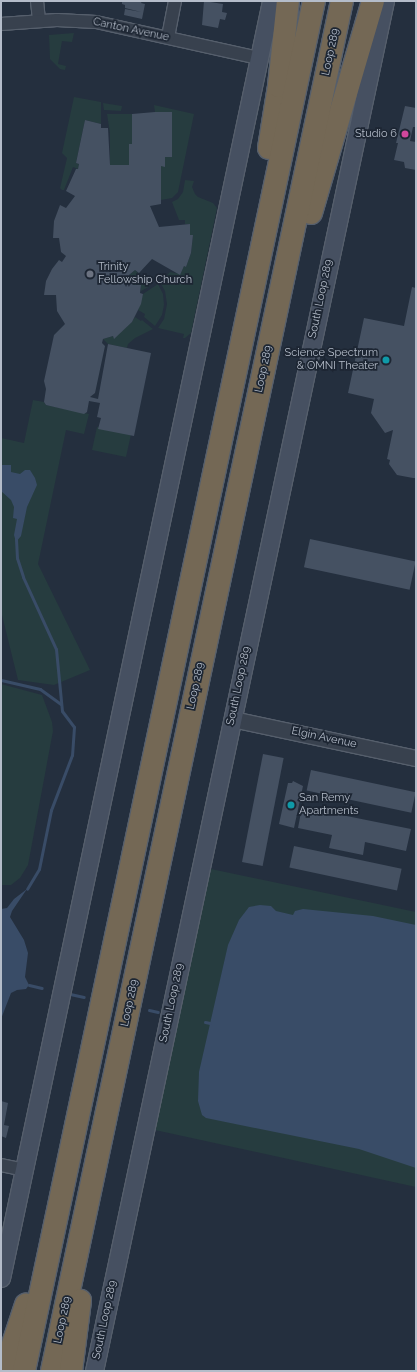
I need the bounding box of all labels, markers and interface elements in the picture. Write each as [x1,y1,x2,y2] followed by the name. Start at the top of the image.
[92,15,170,45] street label: Canton Avenue
[320,27,342,77] street label: Loop 289
[355,127,397,141] place label: Studio 6
[400,129,410,139] marker: Studio 6
[306,258,336,340] street label: South Loop 289
[98,261,192,287] place label: Trinity Fellowship Church
[85,269,95,279] marker: Trinity Fellowship Church
[253,344,275,394] street label: Loop 289
[285,347,378,373] place label: Science Spectrum & OMNI Theater
[381,355,391,365] marker: Science Spectrum & OMNI Theater
[224,645,254,727] street label: South Loop 289
[185,661,207,711] street label: Loop 289
[290,725,358,751] street label: Elgin Avenue
[299,792,359,818] place label: San Remy Apartments
[286,800,296,810] marker: San Remy Apartments
[157,962,187,1044] street label: South Loop 289
[119,978,141,1028] street label: Loop 289
[90,1279,120,1361] street label: South Loop 289
[52,1295,74,1345] street label: Loop 289

